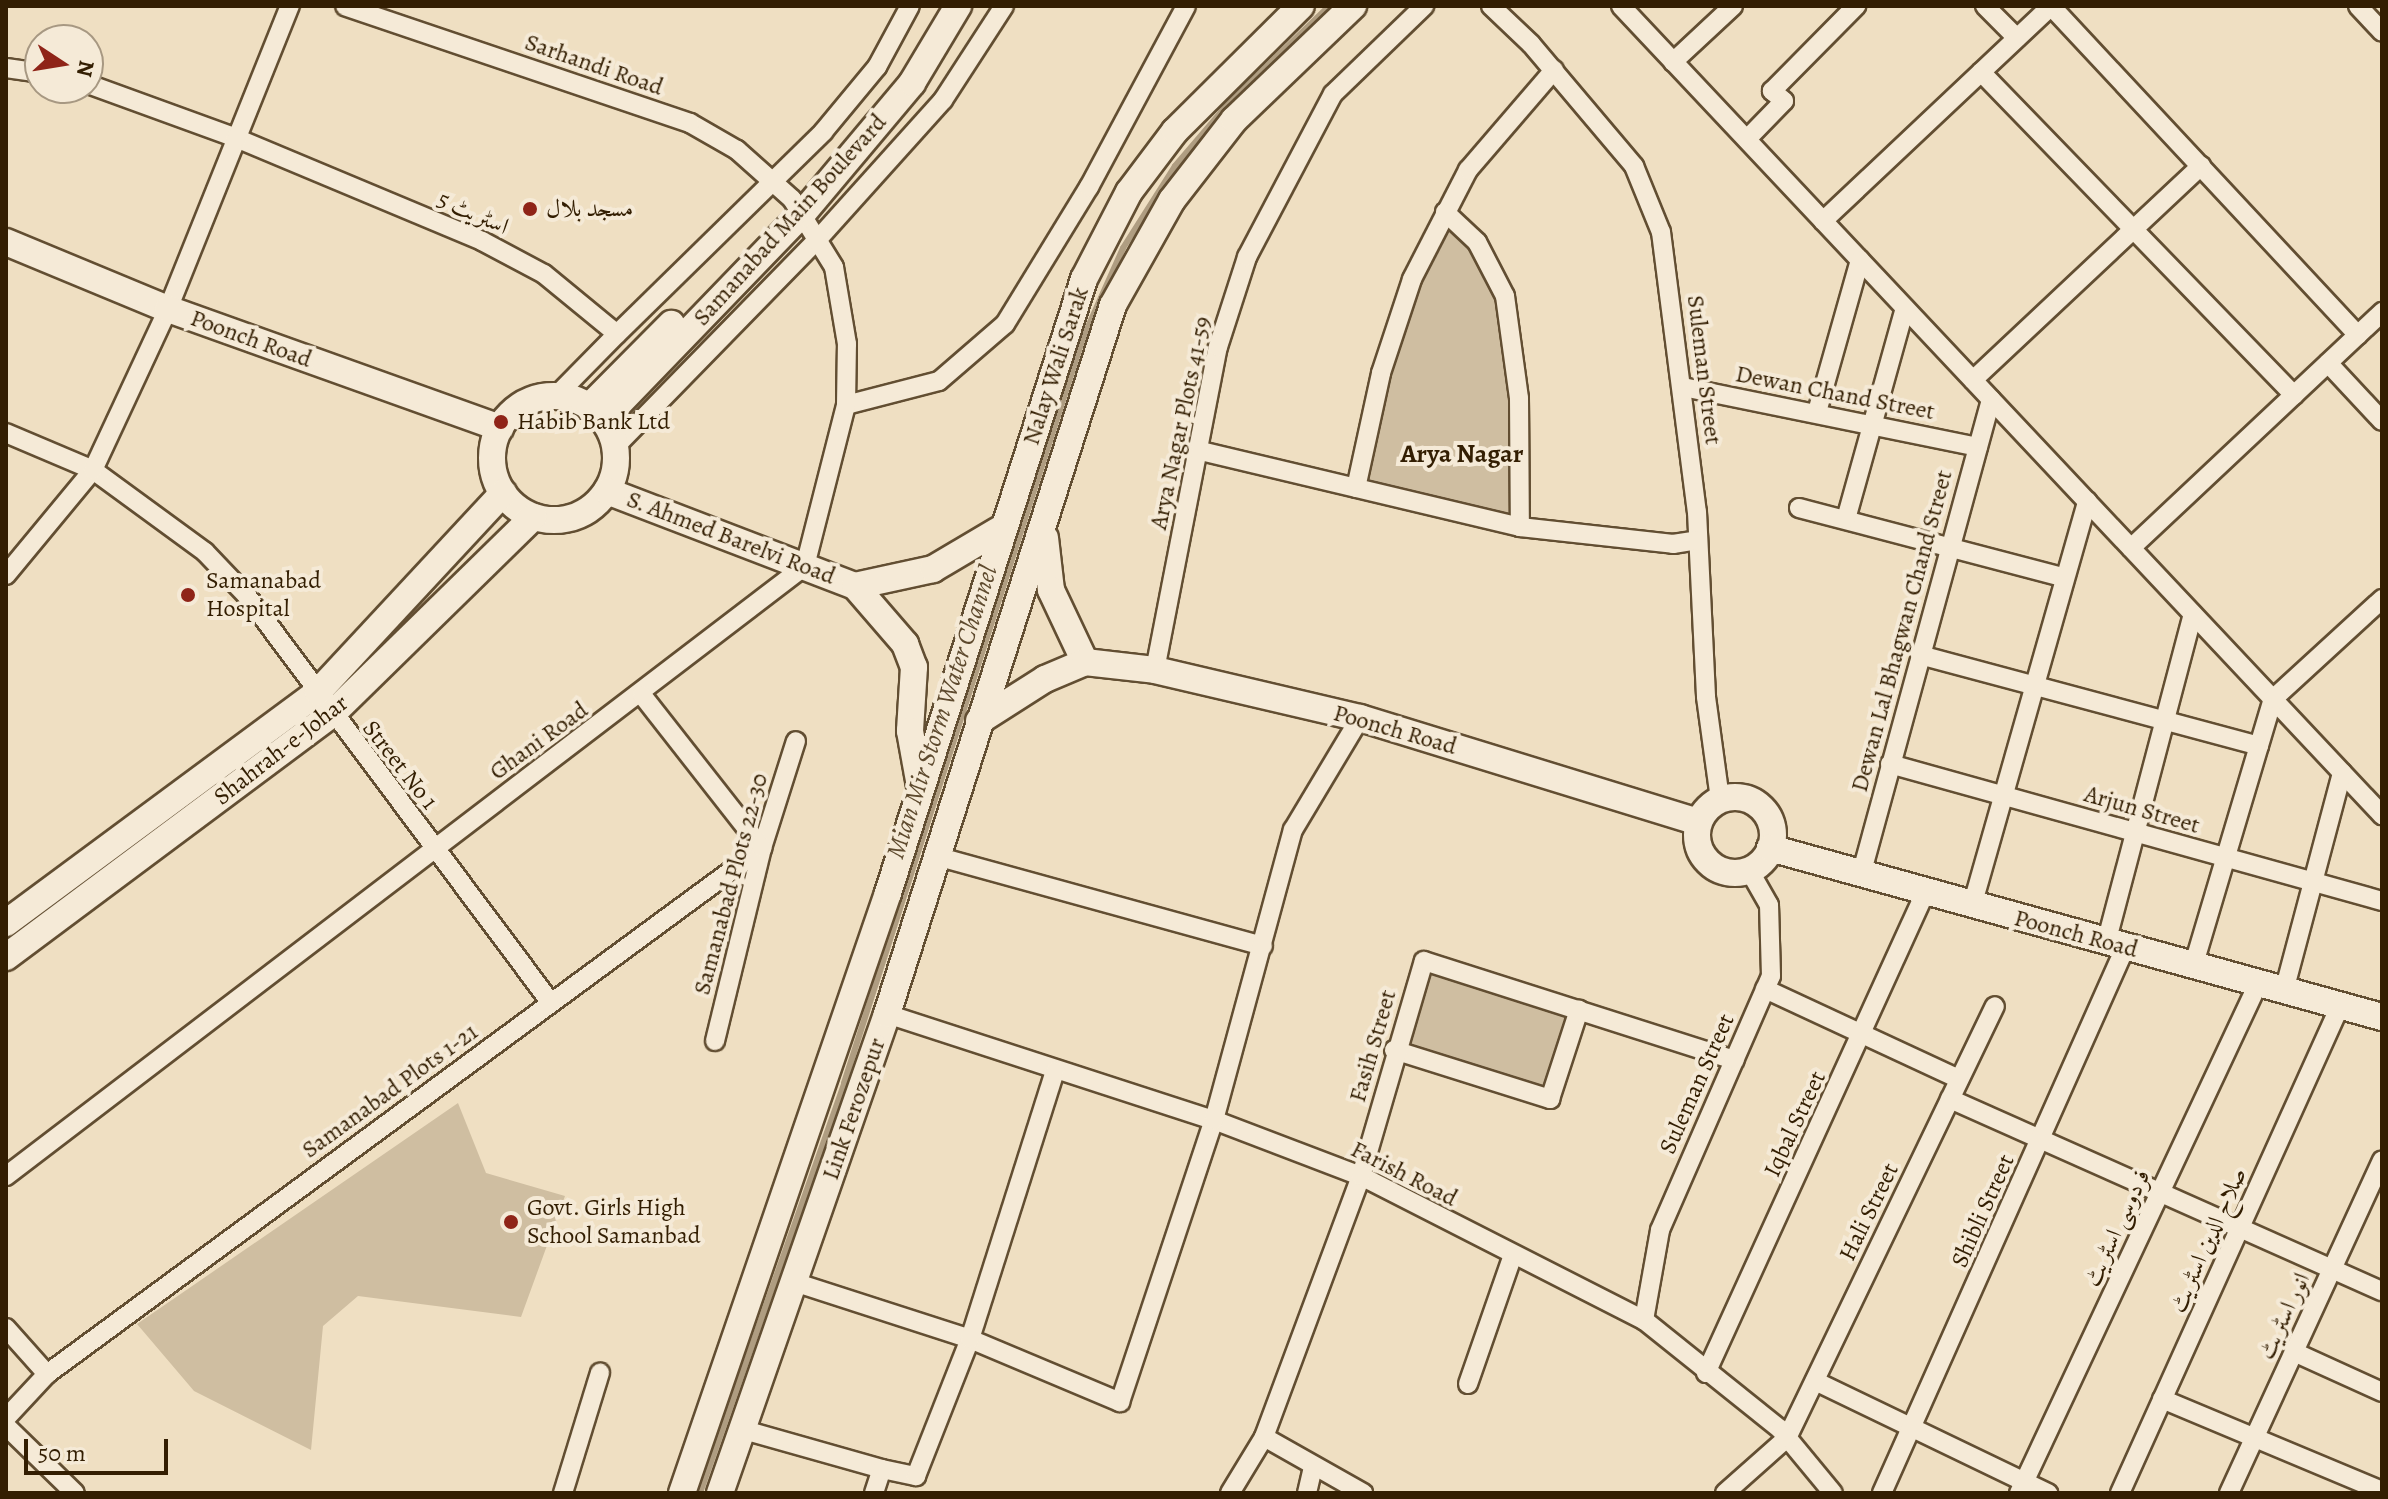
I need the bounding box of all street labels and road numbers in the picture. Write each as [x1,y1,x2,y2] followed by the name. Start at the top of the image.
[521,28,667,102] street label: Sarhandi Road
[687,108,893,332] street label: Samanabad Main Boulevard
[433,185,513,241] street label: اسٹریٹ 5
[1017,283,1095,449] street label: Nalay Wali Sarak
[1681,294,1727,446] street label: Suleman Street
[186,304,316,374] street label: Poonch Road
[1144,314,1218,532] street label: Arya Nagar Plots 41-59
[1733,360,1937,426] street label: Dewan Chand Street
[1845,467,1959,795] street label: Dewan Lal Bhagwan Chand Street
[623,485,839,591] street label: S. Ahmed Barelvi Road
[208,689,354,811] street label: Shahrah-e-Johar
[484,696,594,786] street label: Ghani Road
[1330,699,1460,761] street label: Poonch Road
[356,715,444,815] street label: Street No 1
[688,770,774,998] street label: Samanabad Plots 22-30
[2081,780,2203,840] street label: Arjun Street
[2011,904,2141,964] street label: Poonch Road
[1343,987,1403,1105] street label: Fasih Street
[1653,1009,1741,1159] street label: Suleman Street
[297,1018,483,1164] street label: Samanabad Plots 1-21
[816,1034,892,1184] street label: Link Ferozepur
[1758,1066,1832,1182] street label: Iqbal Street
[1346,1135,1462,1213] street label: Farish Road
[1945,1150,2021,1272] street label: Shibli Street
[1833,1158,1905,1266] street label: Hali Street
[2163,1163,2253,1317] street label: صلاح الدین اسٹریٹ
[2077,1165,2157,1291] street label: فردوسی اسٹریٹ
[2252,1268,2316,1364] street label: انور اسٹریٹ

